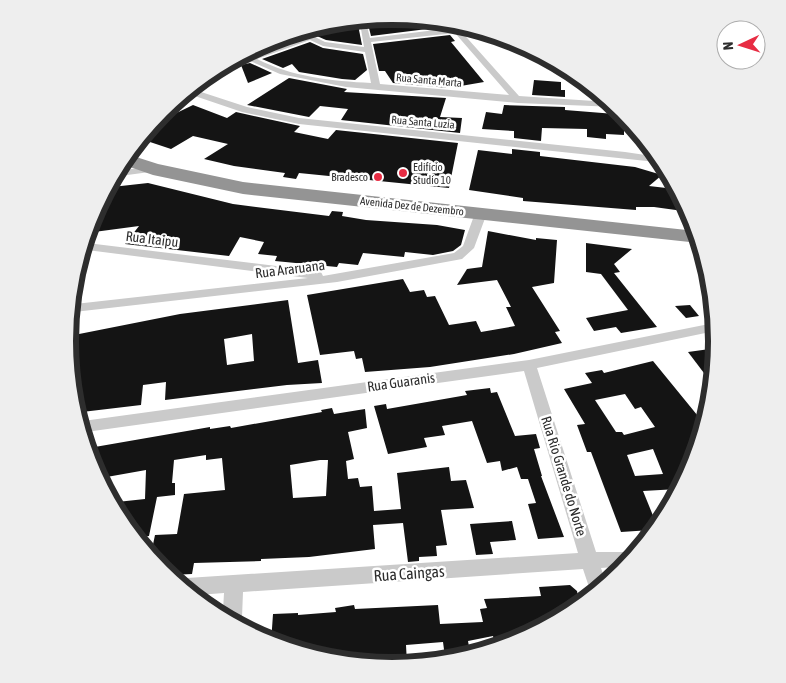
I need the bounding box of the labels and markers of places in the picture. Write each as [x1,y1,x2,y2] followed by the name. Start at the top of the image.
[413,161,451,186] place label: Edifício Studio 10
[397,167,409,179] marker: Edifício Studio 10
[331,171,368,183] place label: Bradesco
[372,171,384,183] marker: Bradesco

